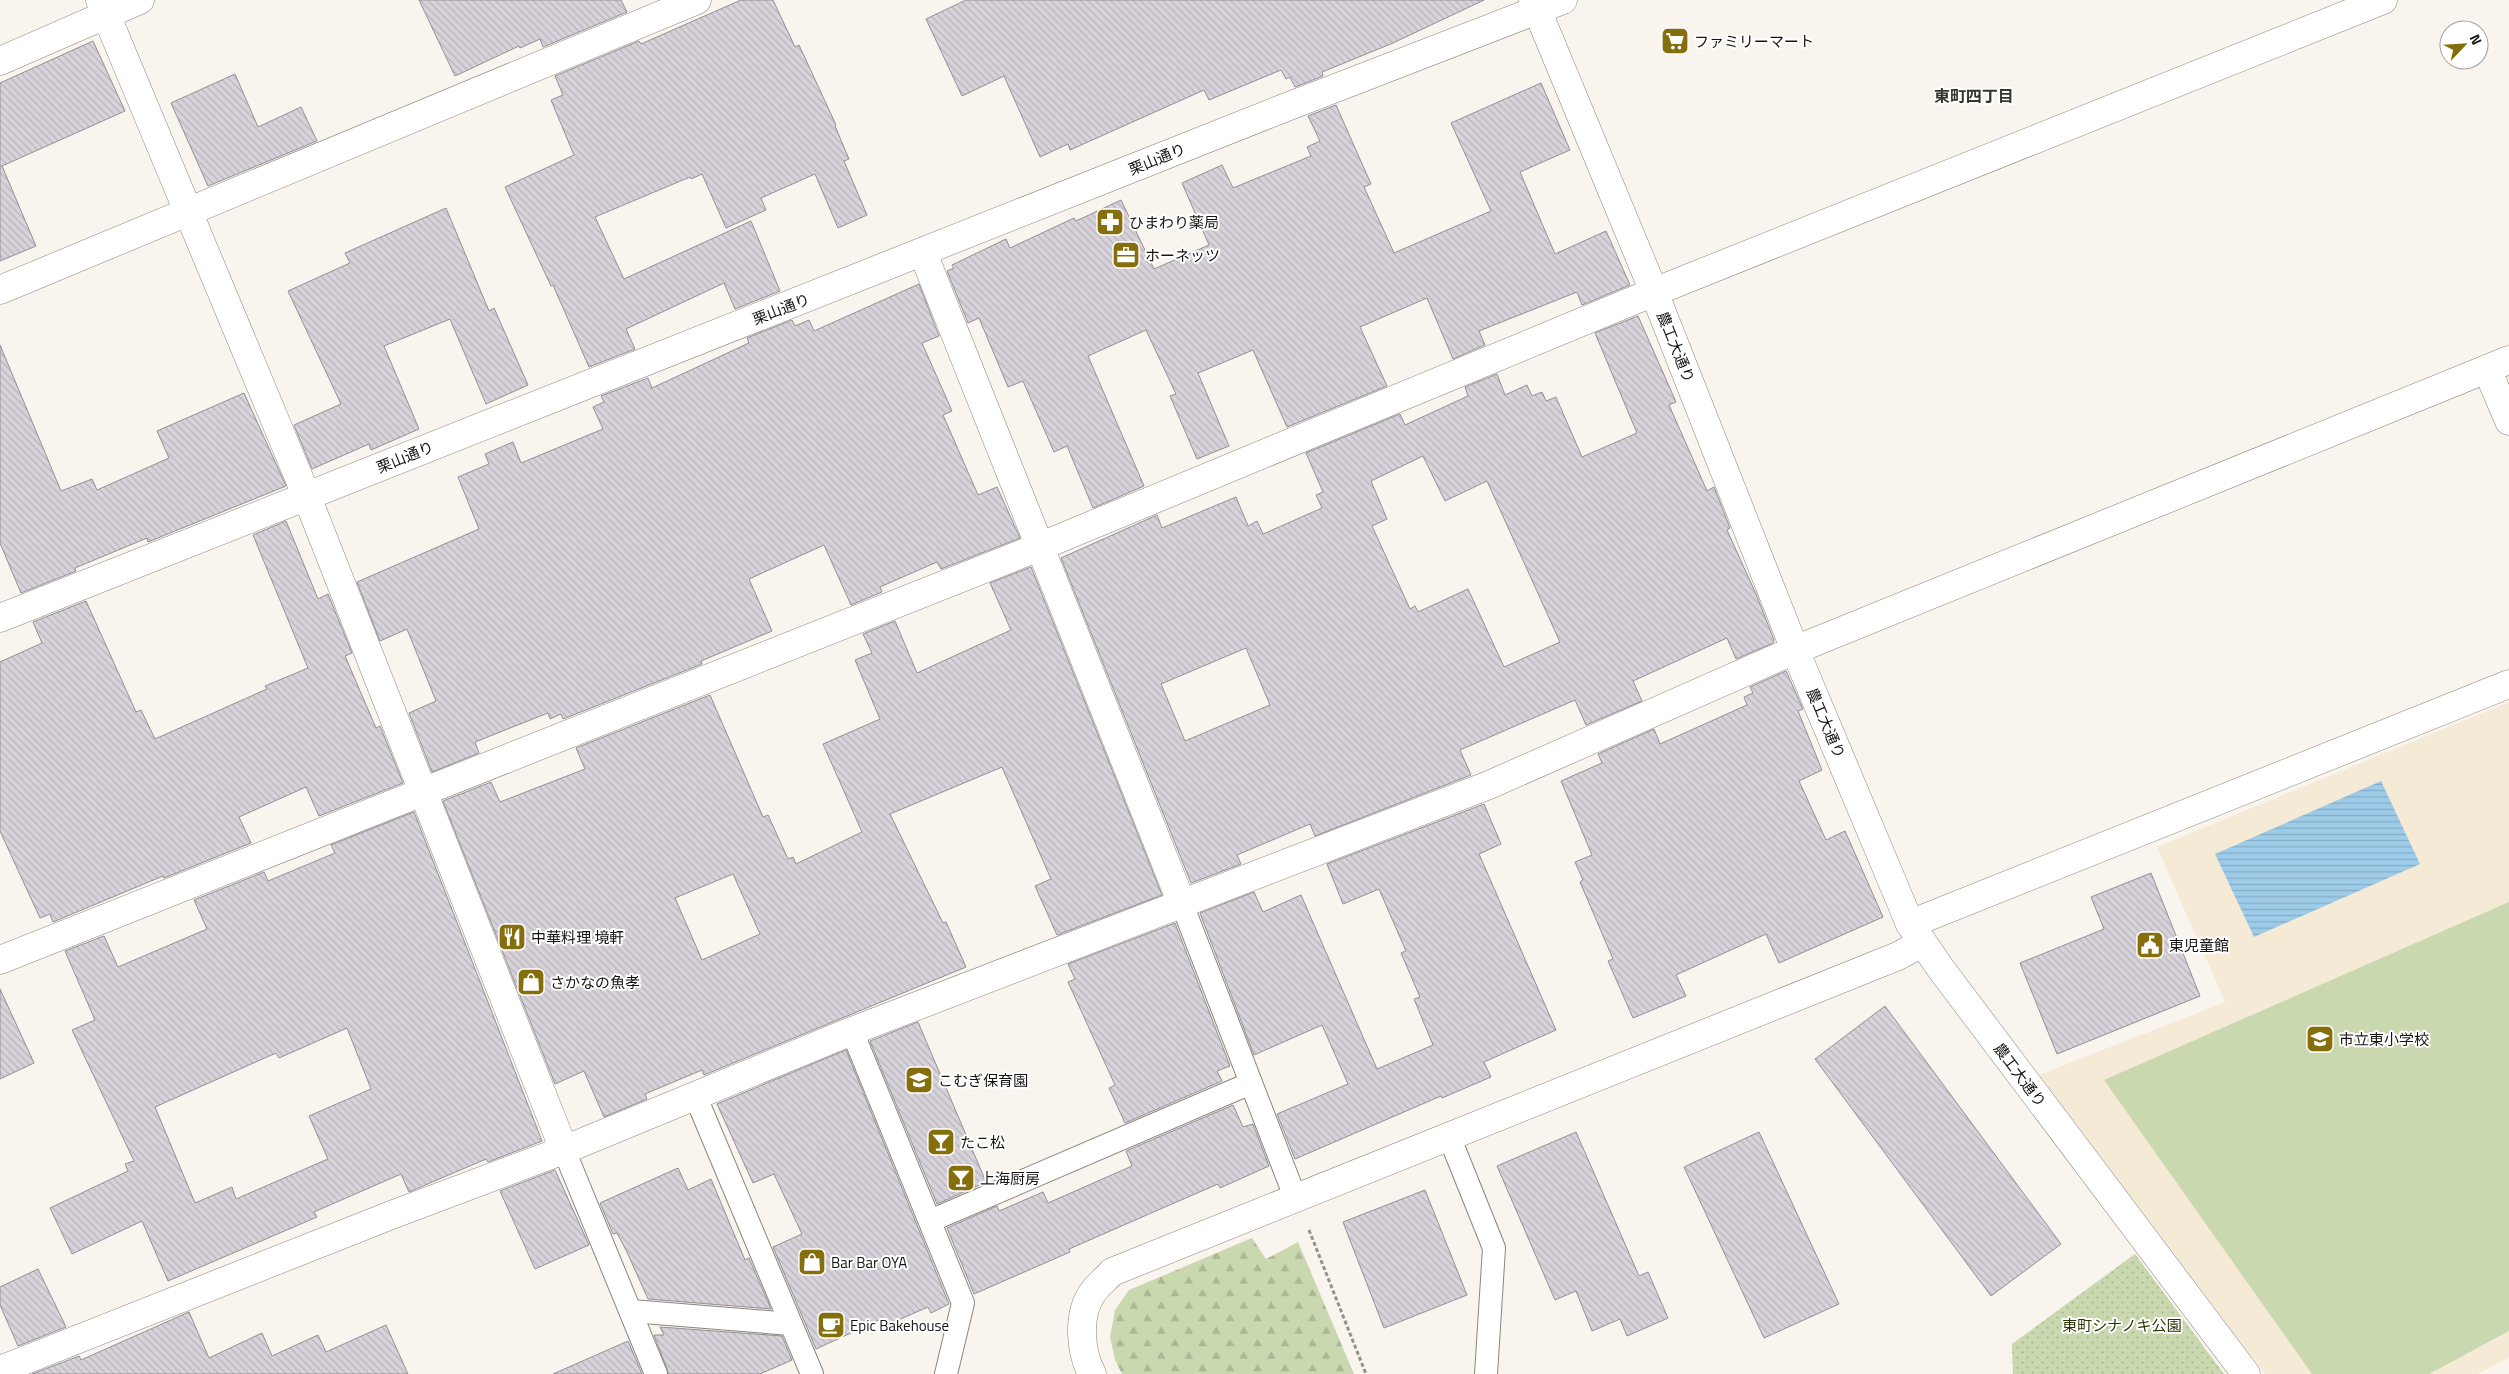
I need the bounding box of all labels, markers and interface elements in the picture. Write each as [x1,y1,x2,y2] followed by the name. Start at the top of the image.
[2439,20,2489,70] north arrow
[1660,26,1690,56] supermarket icon: ファミリーマート
[1694,30,1814,53] place label: ファミリーマート
[2465,30,2488,48] text: N
[1934,84,2014,108] district label: 東町四丁目
[1125,137,1189,181] street label: 栗山通り
[1095,207,1125,237] pharmacy icon: ひまわり薬局
[1129,211,1219,234] place label: ひまわり薬局
[1111,240,1141,270] office icon: ホーネッツ
[1145,244,1220,267] place label: ホーネッツ
[749,288,813,330] street label: 栗山通り
[1651,308,1701,386] street label: 農工大通り
[373,435,437,479] street label: 栗山通り
[1801,684,1851,762] street label: 農工大通り
[497,922,527,952] restaurant icon: 中華料理 境軒
[531,926,624,949] place label: 中華料理 境軒
[2135,930,2165,960] public building icon: 東児童館
[2169,934,2229,957] place label: 東児童館
[516,967,546,997] shop icon: さかなの魚孝
[550,971,640,994] place label: さかなの魚孝
[2305,1024,2335,1054] school or university icon: 市立東小学校
[2339,1028,2429,1051] place label: 市立東小学校
[1988,1038,2052,1112] street label: 農工大通り
[904,1065,934,1095] school or university icon: こむぎ保育園
[938,1069,1028,1092] place label: こむぎ保育園
[926,1127,956,1157] bar icon: たこ松
[960,1131,1005,1154] place label: たこ松
[946,1163,976,1193] bar icon: 上海厨房
[980,1167,1040,1190] place label: 上海厨房
[797,1247,827,1277] shop icon: Bar Bar OYA
[831,1251,907,1274] place label: Bar Bar OYA
[816,1310,846,1340] cafe icon: Epic Bakehouse
[850,1314,949,1337] place label: Epic Bakehouse
[2062,1314,2182,1337] park label: 東町シナノキ公園

